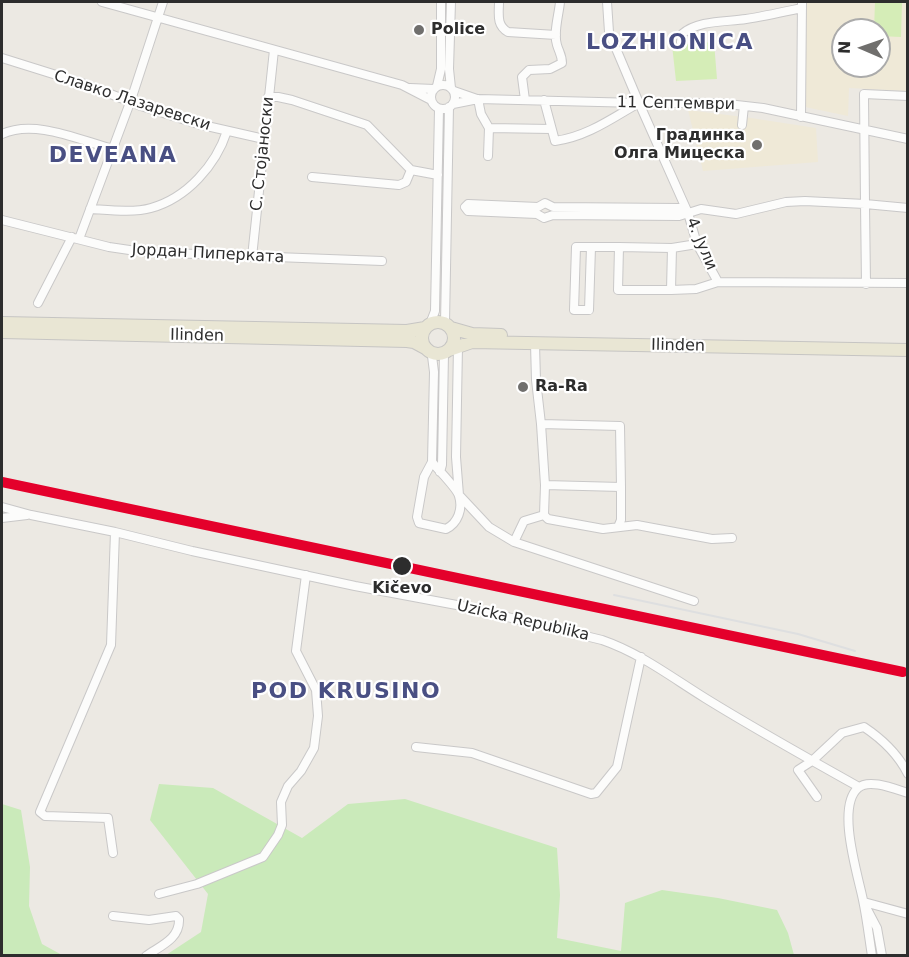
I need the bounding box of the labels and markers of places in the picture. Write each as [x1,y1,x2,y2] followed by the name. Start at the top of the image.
[431,20,485,40] place label: Police
[412,23,426,37] marker: Police
[614,126,745,164] place label: Градинка Олга Мицеска
[750,138,764,152] marker: Градинка Олга Мицеска
[535,377,588,397] place label: Ra-Ra
[516,380,530,394] marker: Ra-Ra
[391,555,413,577] marker: Kičevo
[372,579,432,599] place label: Kičevo

